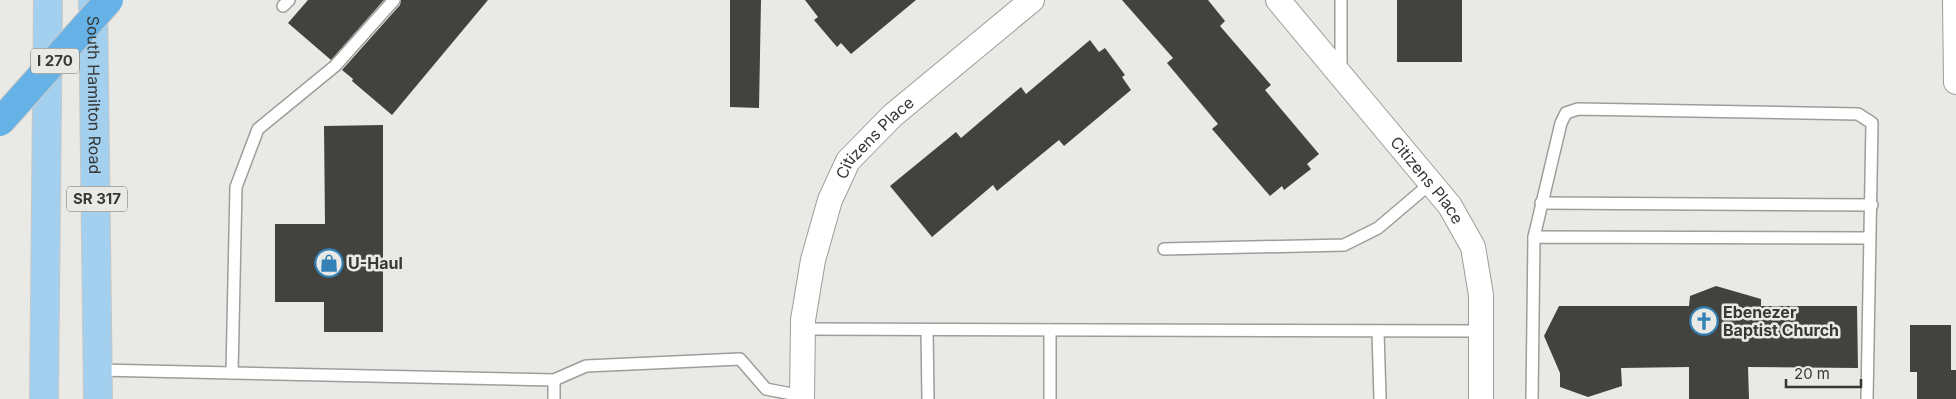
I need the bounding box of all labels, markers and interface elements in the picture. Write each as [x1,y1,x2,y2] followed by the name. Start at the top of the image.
[83,16,105,174] street label: South Hamilton Road
[31,48,79,74] road number: I 270
[831,92,918,182] street label: Citizens Place
[1386,132,1468,227] street label: Citizens Place
[67,186,127,212] road number: SR 317
[314,248,344,278] shop icon: U-Haul
[348,253,403,273] place label: U-Haul
[1723,302,1839,340] place label: Ebenezer Baptist Church
[1689,306,1719,336] church icon: Ebenezer Baptist Church
[1786,356,1861,388] scale bar
[1794,364,1830,383] text: 20 m

